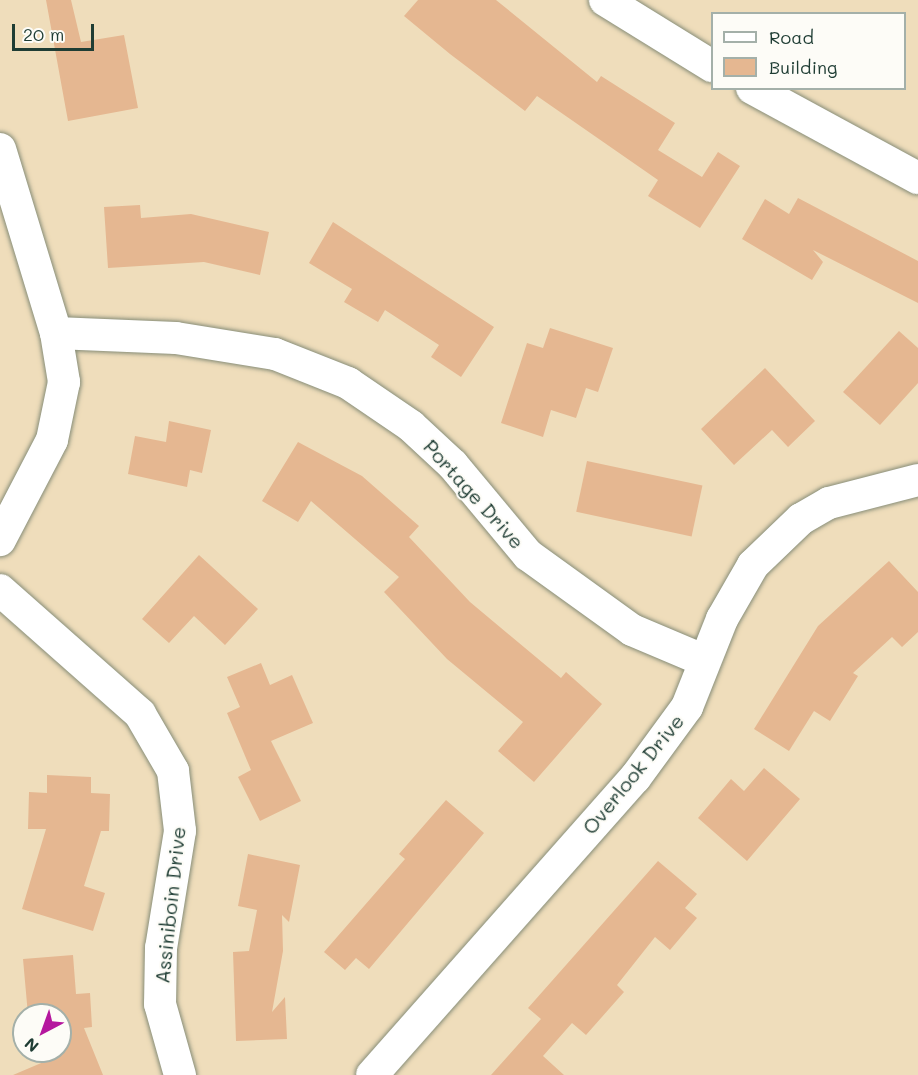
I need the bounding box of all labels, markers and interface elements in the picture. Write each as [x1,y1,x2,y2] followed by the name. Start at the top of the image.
[15,12,98,50] scale bar
[711,12,906,90] legend
[23,22,64,46] text: 20 m
[769,25,814,49] text: Road
[769,55,837,79] text: Building
[419,434,529,554] street label: Portage Drive
[577,709,689,839] street label: Overlook Drive
[150,825,190,985] street label: Assiniboin Drive
[12,1003,72,1063] north arrow
[20,1034,43,1057] text: N

